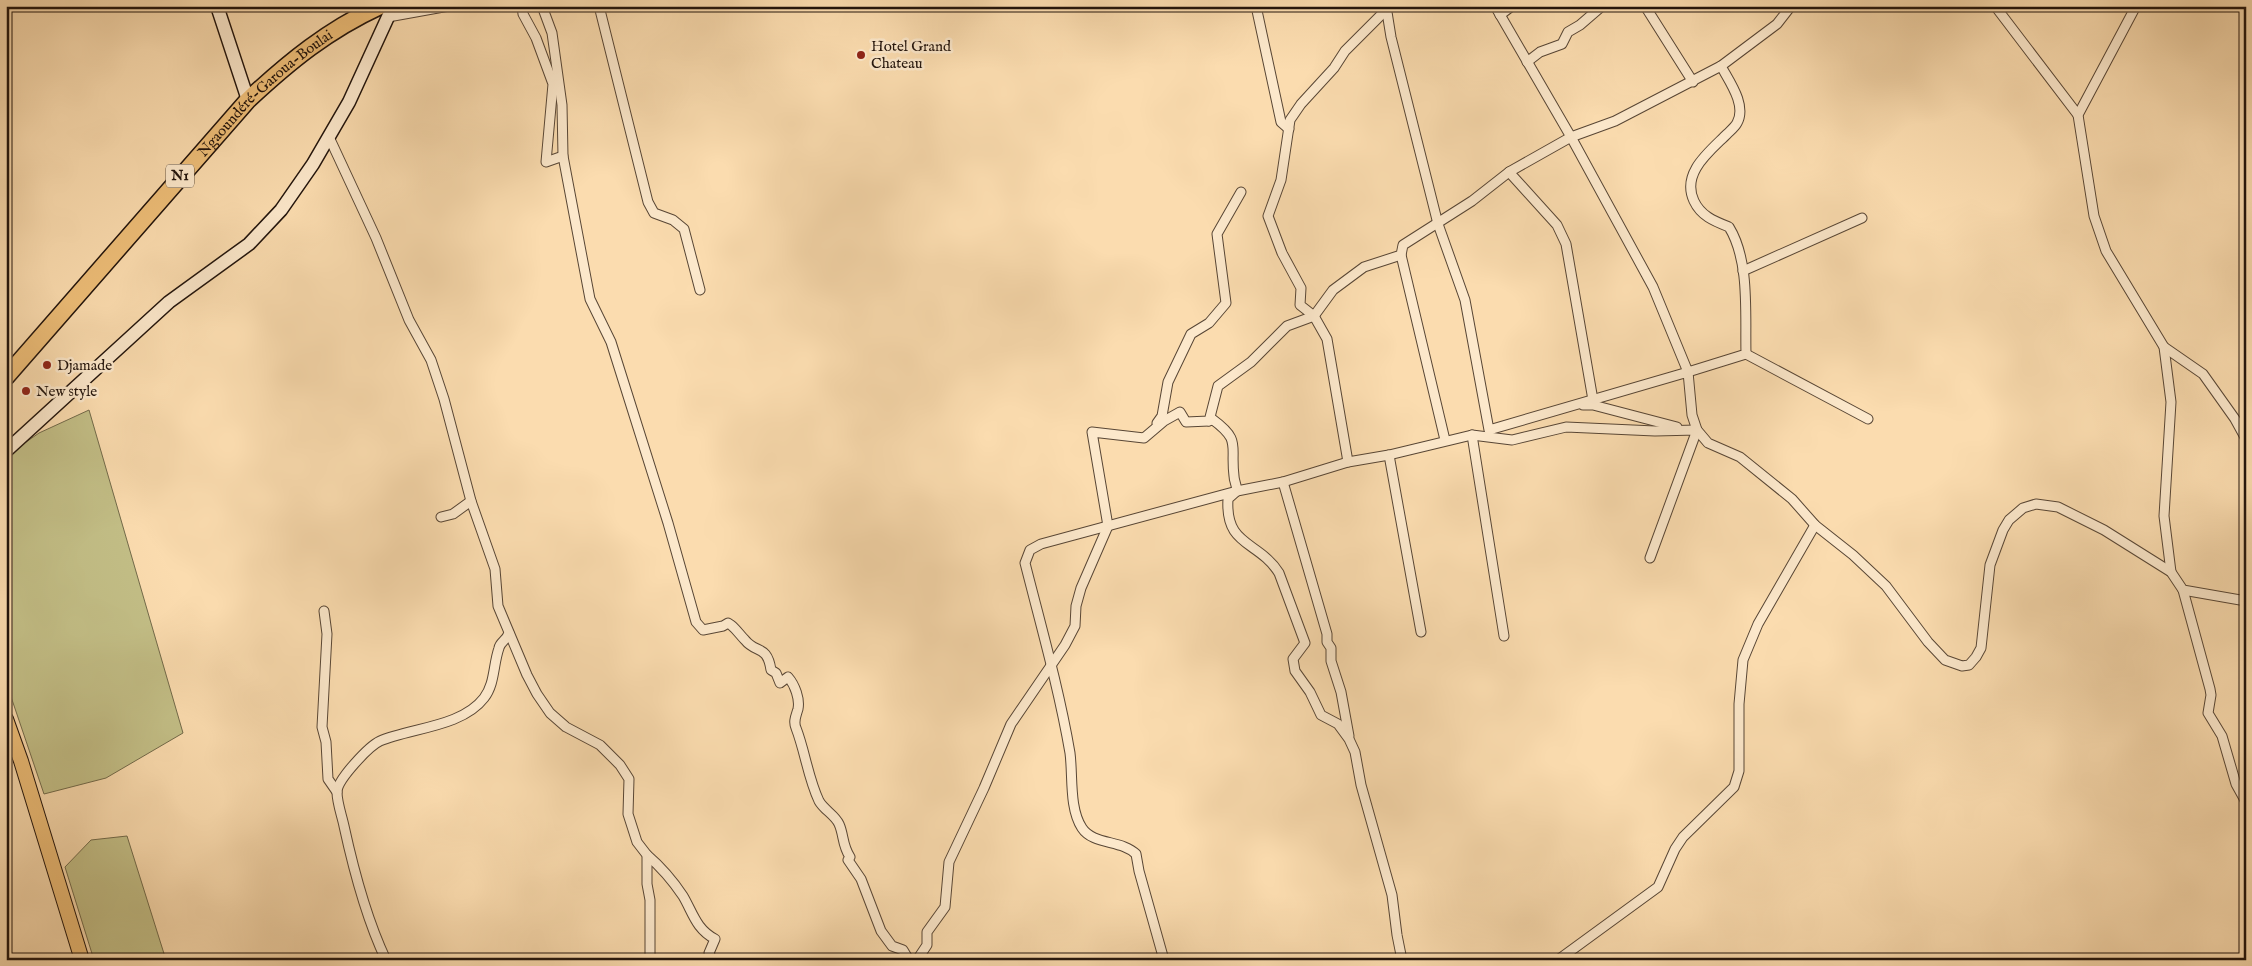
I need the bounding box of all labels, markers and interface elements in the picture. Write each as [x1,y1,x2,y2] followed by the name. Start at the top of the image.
[193,25,336,161] street label: Ngaoundéré-Garoua-Boulai
[871,37,952,73] place label: Hotel Grand Chateau
[855,49,867,61] marker: Hotel Grand Chateau
[166,165,194,188] road number: N1
[57,356,112,375] place label: Djamade
[41,359,53,371] marker: Djamade
[36,382,97,401] place label: New style
[20,385,32,397] marker: New style

